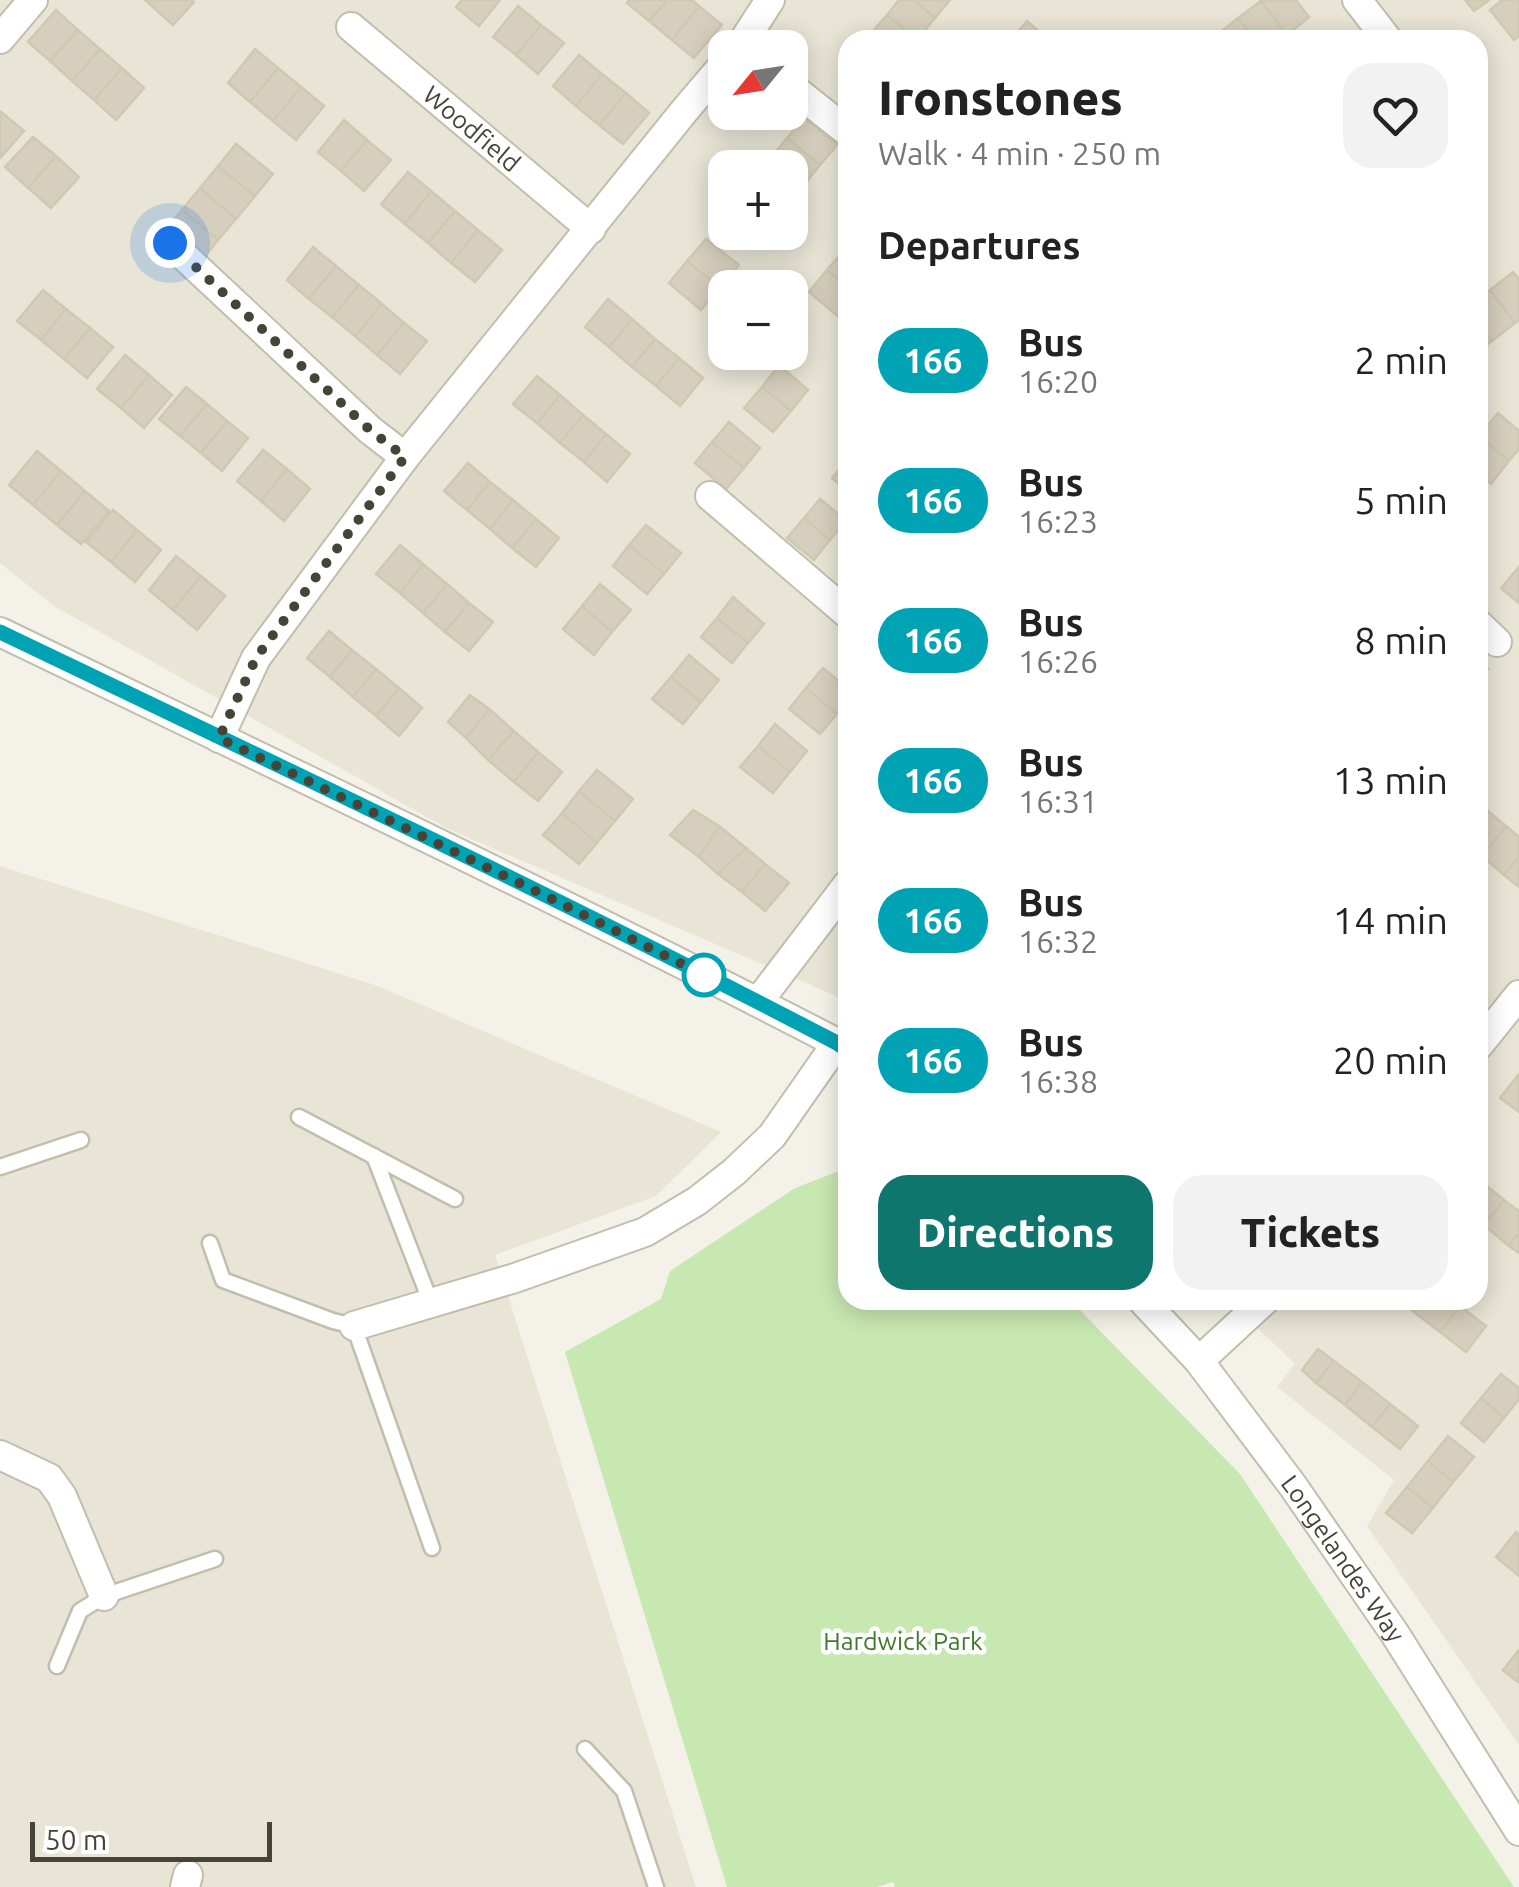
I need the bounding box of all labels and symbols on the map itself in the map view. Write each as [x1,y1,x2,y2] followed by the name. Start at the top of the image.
[708,30,808,130] north arrow
[418,80,526,177] street label: Woodfield
[145,218,195,268] your location
[683,954,725,996] unlabelled marker
[1276,1470,1410,1647] street label: Longelandes Way
[823,1627,983,1655] park label: Hardwick Park
[30,1817,272,1862] scale bar

